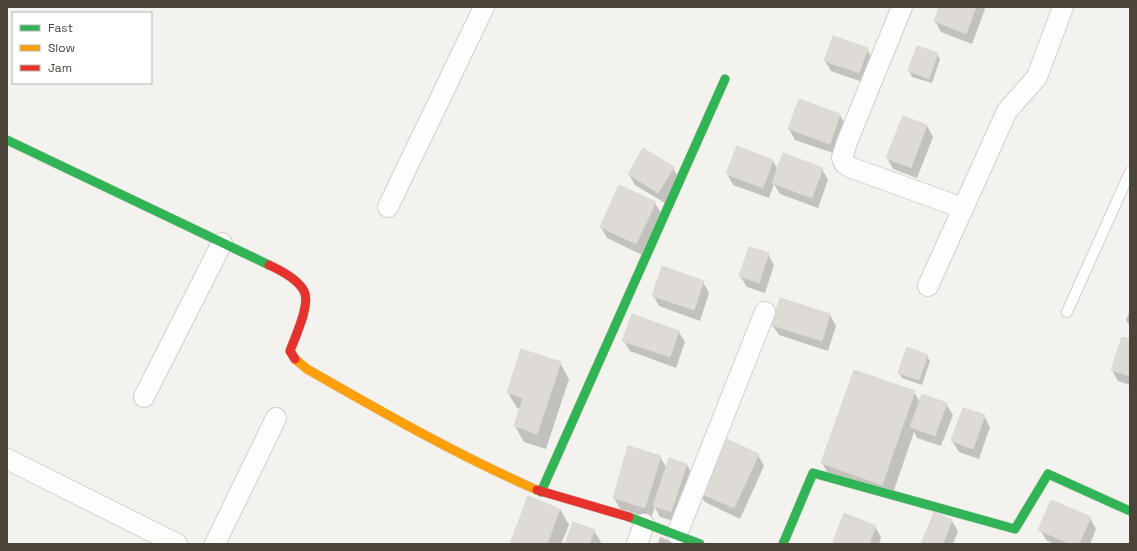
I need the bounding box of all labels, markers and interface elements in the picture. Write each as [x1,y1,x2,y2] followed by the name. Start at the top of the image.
[12,12,152,84] legend
[48,20,73,36] text: Fast
[48,40,75,56] text: Slow
[48,60,72,76] text: Jam

